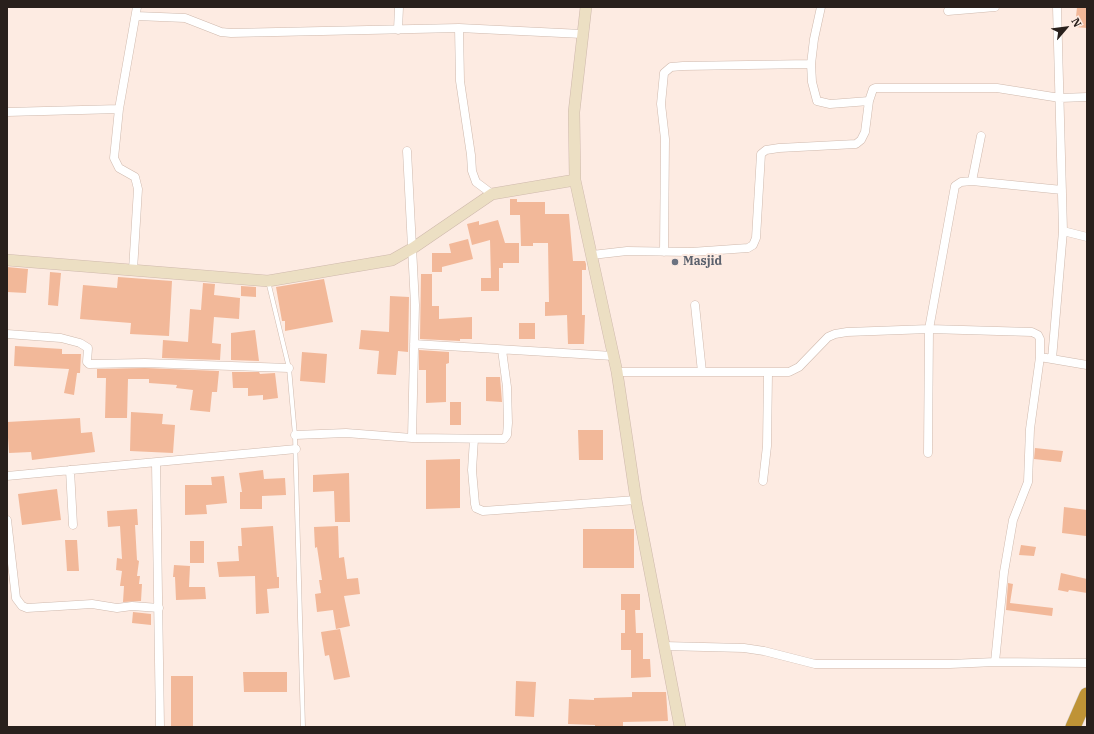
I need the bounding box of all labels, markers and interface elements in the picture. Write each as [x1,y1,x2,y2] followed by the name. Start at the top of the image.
[1046,8,1086,48] north arrow
[1068,15,1085,29] text: N
[683,255,722,269] place label: Masjid
[670,257,680,267] marker: Masjid

